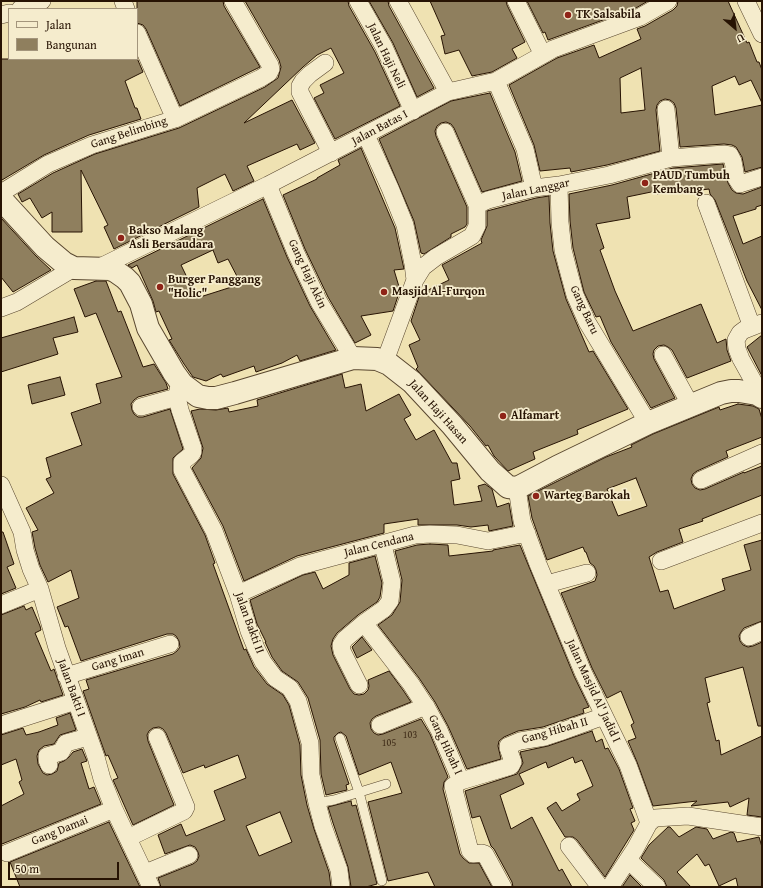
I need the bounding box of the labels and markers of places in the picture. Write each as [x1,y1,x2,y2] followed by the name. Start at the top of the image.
[576,8,641,22] place label: TK Salsabila
[563,10,573,20] marker: TK Salsabila
[653,169,730,197] place label: PAUD Tumbuh Kembang
[640,178,650,188] marker: PAUD Tumbuh Kembang
[129,224,214,252] place label: Bakso Malang Asli Bersaudara
[116,233,126,243] marker: Bakso Malang Asli Bersaudara
[168,273,261,301] place label: Burger Panggang "Holic"
[155,282,165,292] marker: Burger Panggang "Holic"
[392,285,485,299] place label: Masjid Al-Furqon
[379,287,389,297] marker: Masjid Al-Furqon
[511,409,559,423] place label: Alfamart
[498,411,508,421] marker: Alfamart
[544,489,630,503] place label: Warteg Barokah
[531,491,541,501] marker: Warteg Barokah

